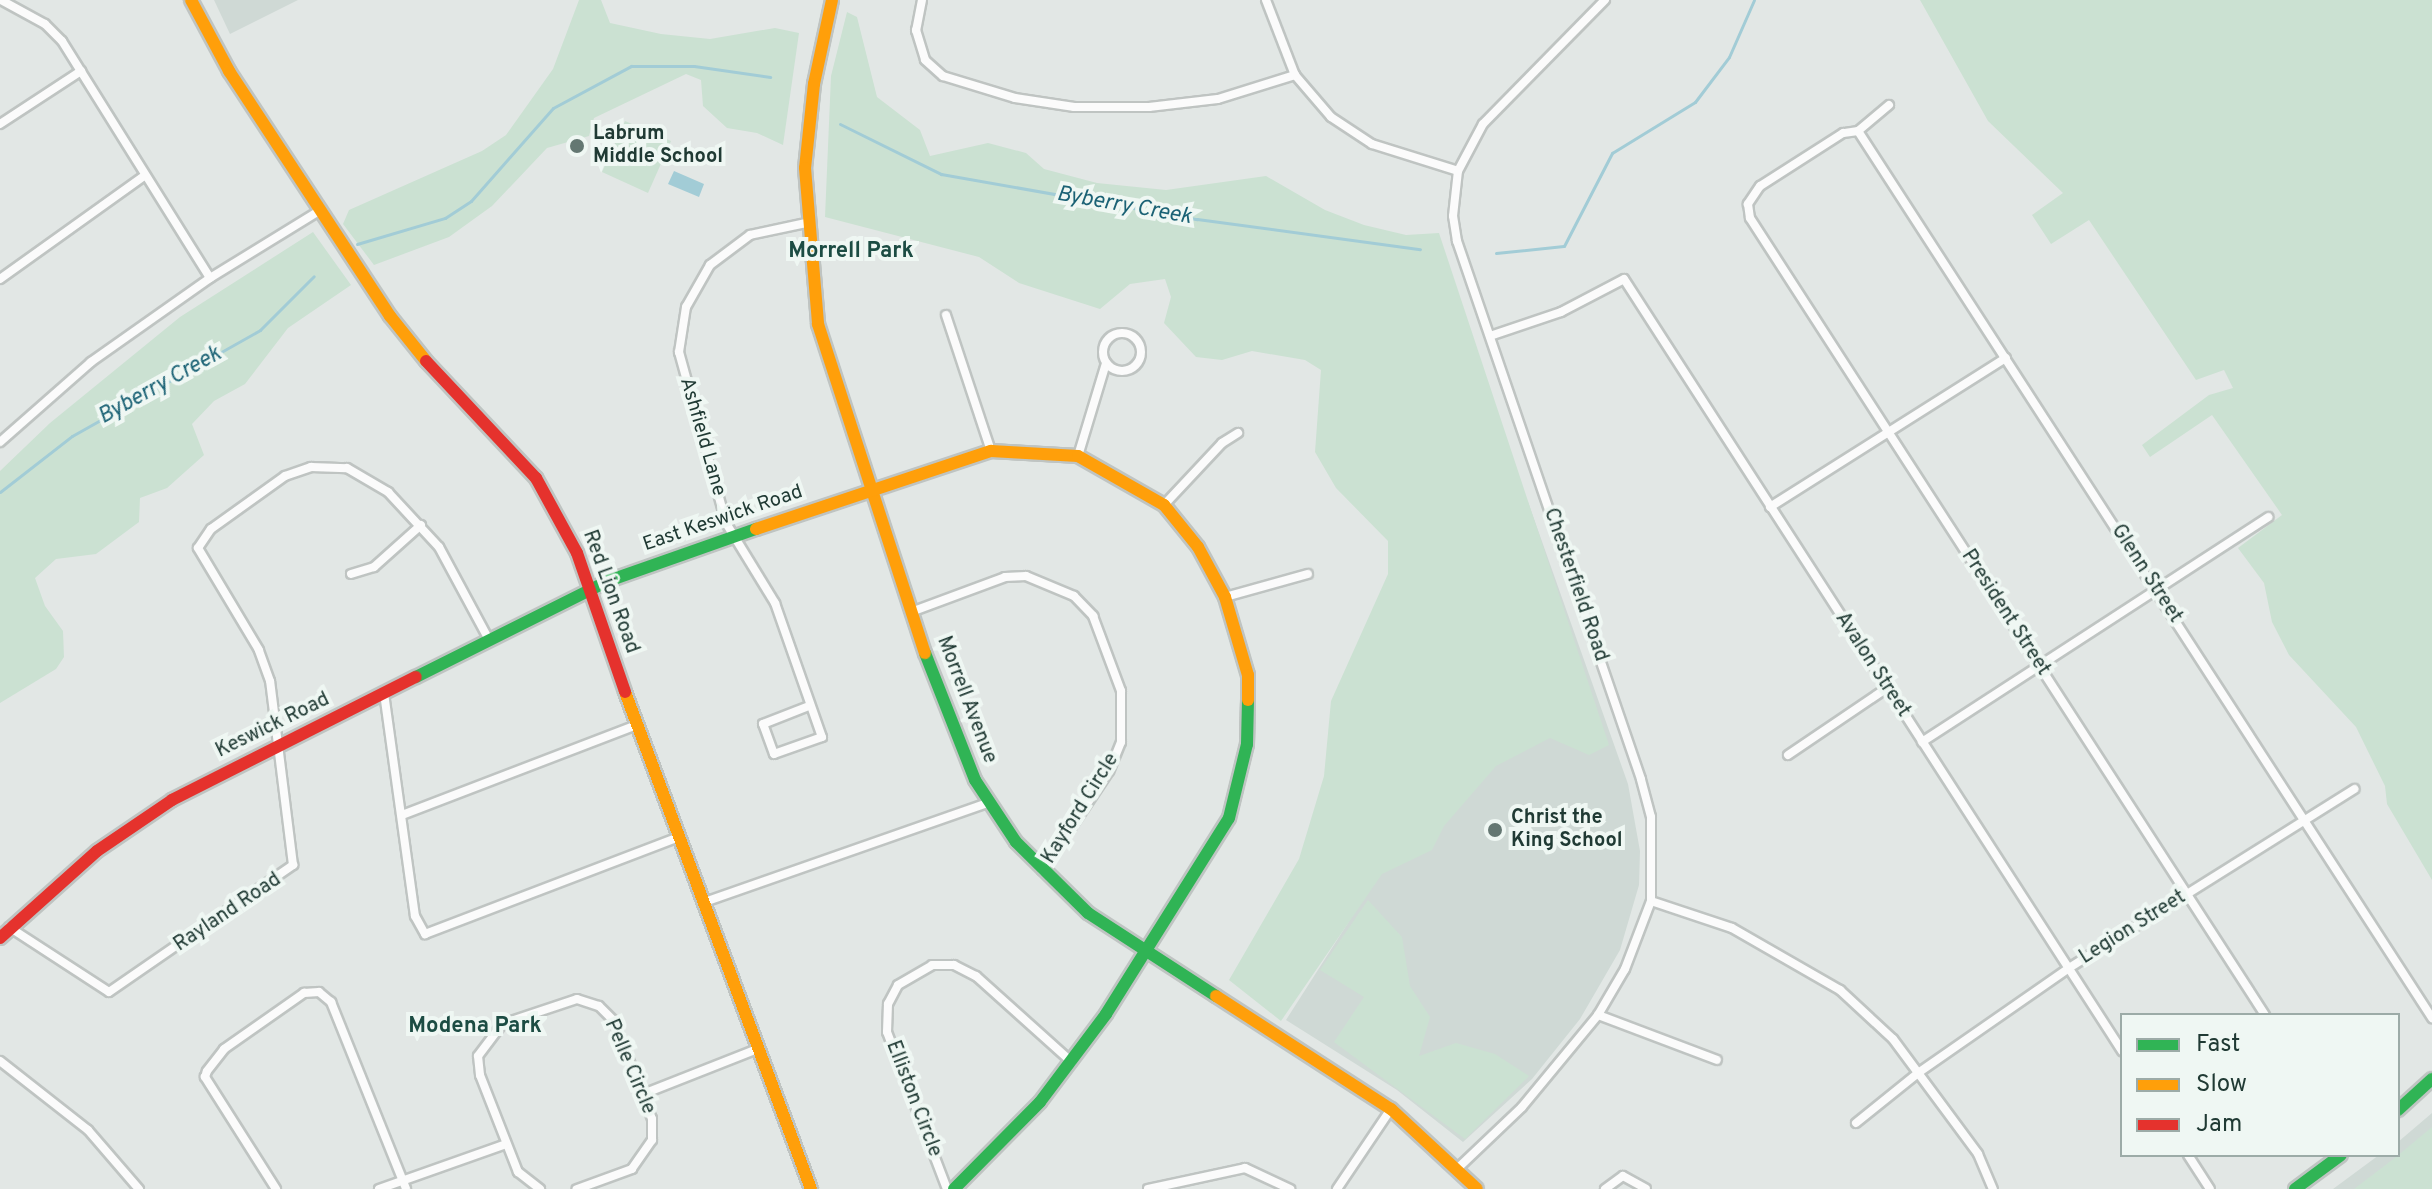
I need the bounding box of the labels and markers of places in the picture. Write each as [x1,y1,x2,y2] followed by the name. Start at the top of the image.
[593,122,723,169] place label: Labrum Middle School
[568,137,586,155] marker: Labrum Middle School
[1511,806,1623,853] place label: Christ the King School
[1486,821,1504,839] marker: Christ the King School

